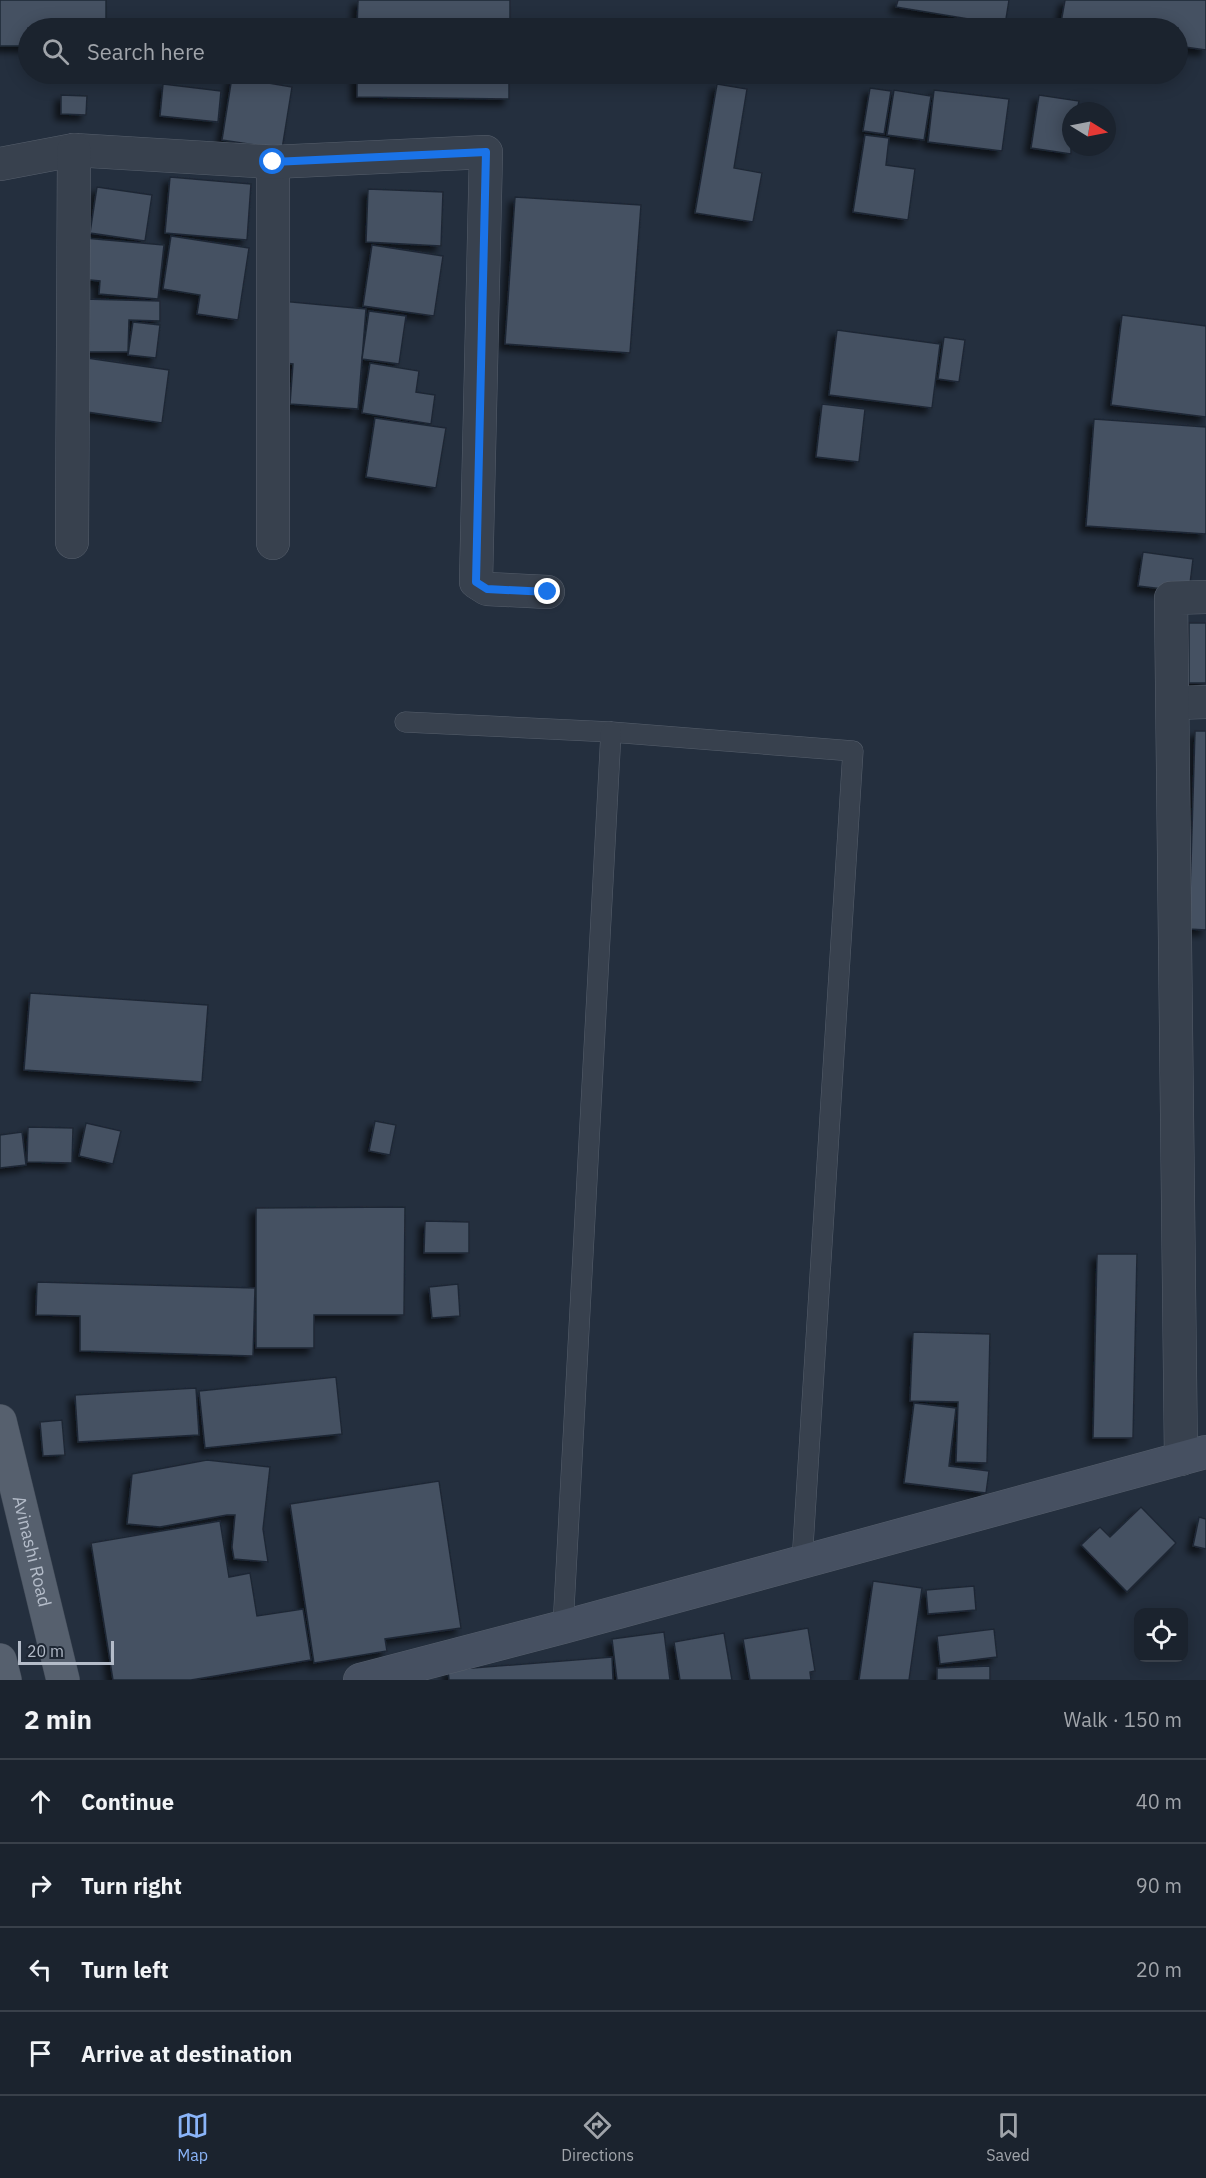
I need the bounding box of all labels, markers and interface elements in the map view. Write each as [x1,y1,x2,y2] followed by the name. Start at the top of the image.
[18,18,1188,84] search box
[39,35,72,68] icon: search
[87,37,205,66] text: Search here
[1062,102,1116,156] north arrow
[259,148,285,174] route start
[534,578,560,604] route end
[8,1493,57,1609] street label: Avinashi Road
[1134,1608,1188,1662] map controls
[1134,1608,1188,1662] button: locate
[18,1638,114,1666] scale bar
[27,1641,64,1661] text: 20 m
[24,1702,92,1736] text: 2 min
[1064,1706,1182,1733] text: Walk · 150 m
[24,1785,57,1818] icon: ahead
[81,1787,174,1816] text: Continue
[1136,1788,1182,1815] text: 40 m
[24,1869,57,1902] icon: right
[81,1871,182,1900] text: Turn right
[1136,1872,1182,1899] text: 90 m
[24,1953,57,1986] icon: left
[81,1955,169,1984] text: Turn left
[1136,1956,1182,1983] text: 20 m
[24,2037,57,2070] icon: arrive
[81,2039,292,2068] text: Arrive at destination
[176,2109,209,2165] tab: Map
[561,2109,634,2165] tab: Directions
[986,2109,1030,2165] tab: Saved

